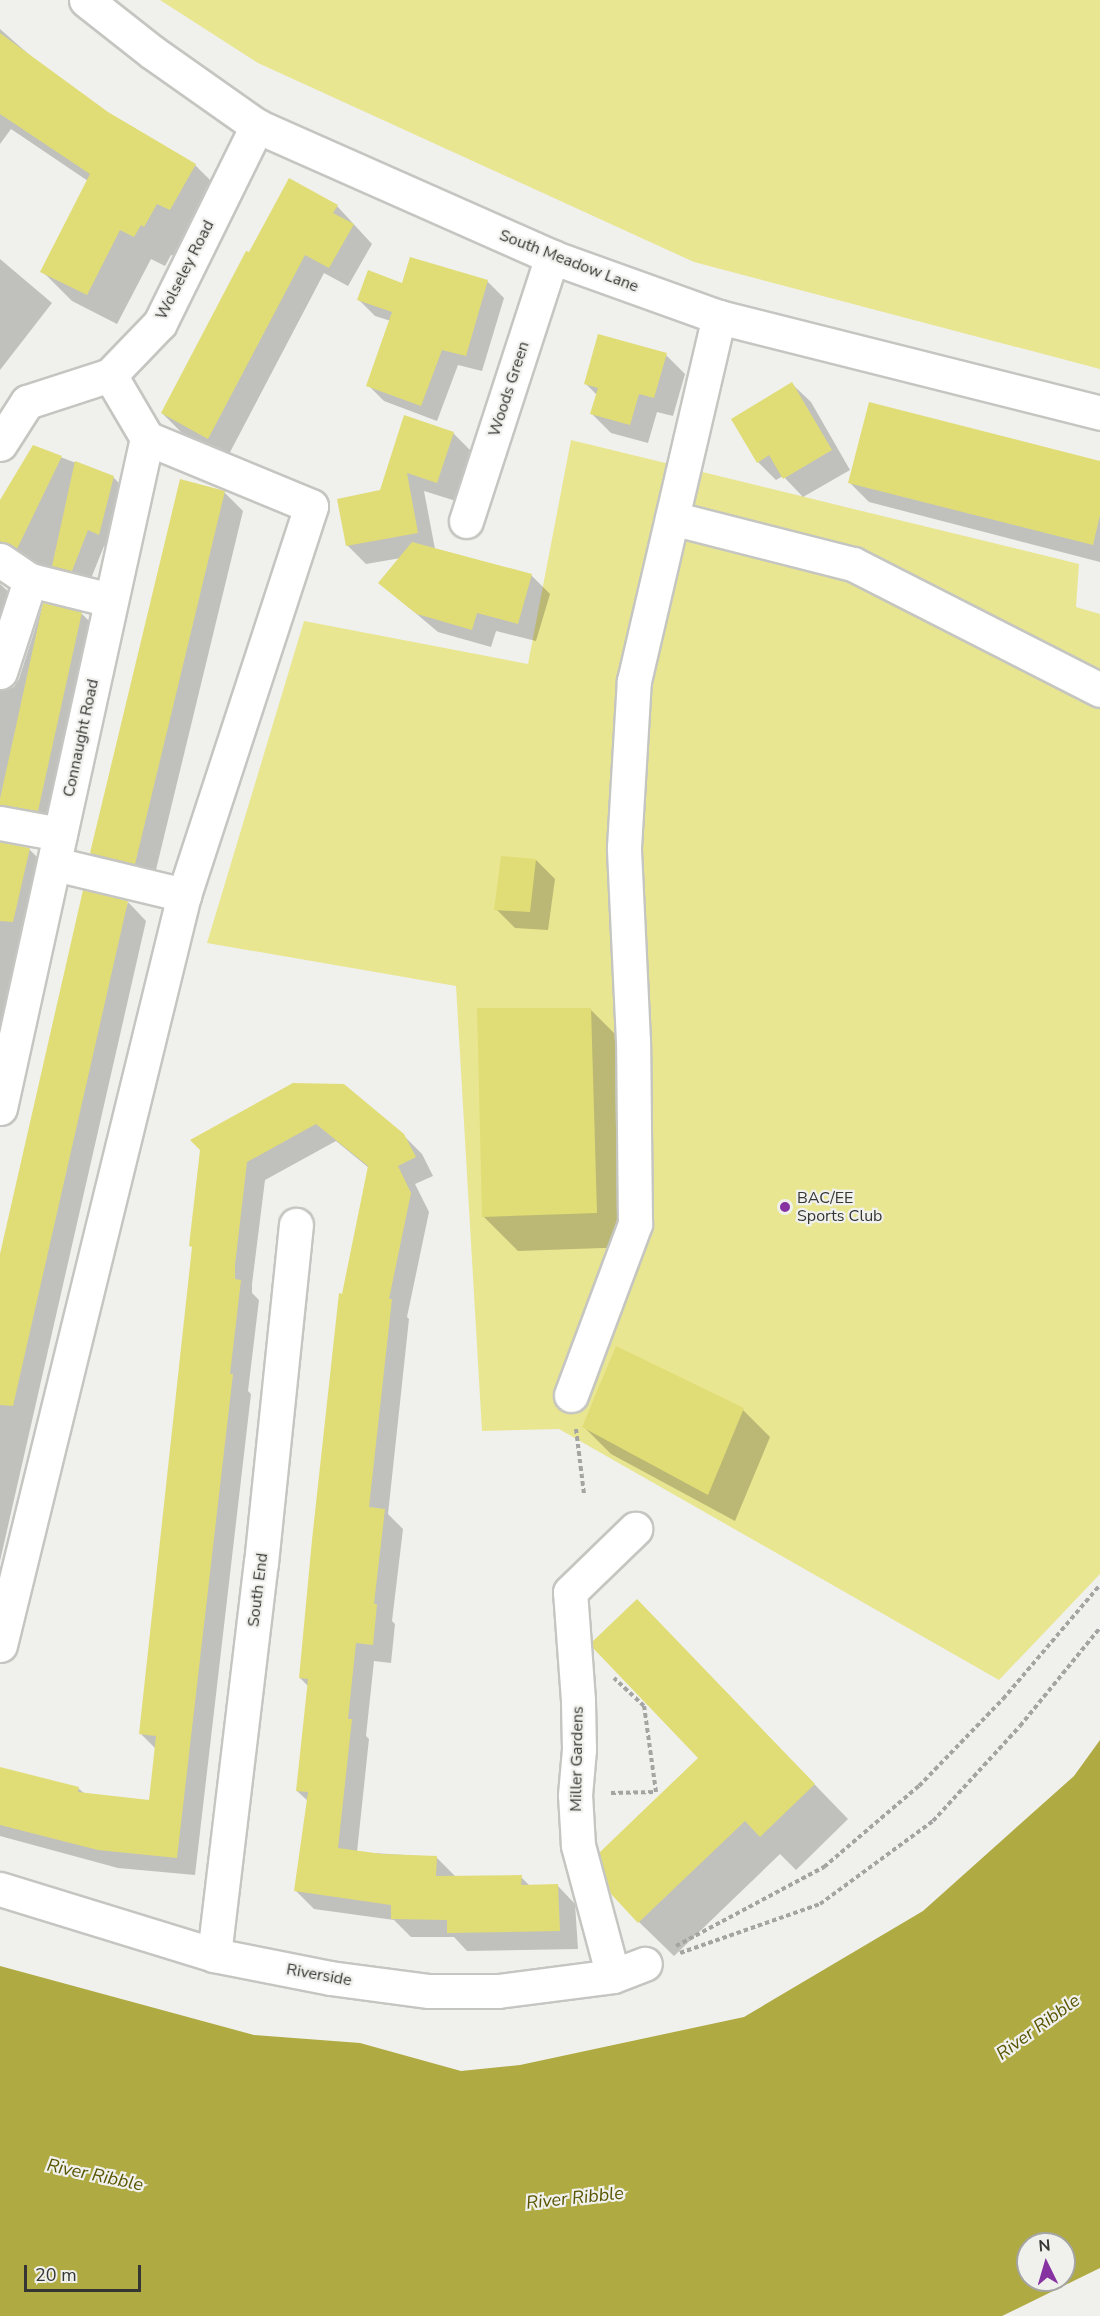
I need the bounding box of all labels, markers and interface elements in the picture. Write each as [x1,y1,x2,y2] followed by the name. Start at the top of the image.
[152,217,218,323] street label: Wolseley Road
[497,226,641,296] street label: South Meadow Lane
[485,339,533,439] street label: Woods Green
[59,677,103,799] street label: Connaught Road
[797,1188,882,1226] place label: BAC/EE Sports Club
[778,1200,792,1214] marker: BAC/EE Sports Club
[244,1552,272,1628] street label: South End
[566,1706,588,1812] street label: Miller Gardens
[285,1960,353,1990] street label: Riverside
[992,1989,1084,2065] water label: River Ribble
[45,2154,145,2196] water label: River Ribble
[525,2182,625,2214] water label: River Ribble
[1016,2232,1076,2292] north arrow
[1038,2235,1052,2258] text: N
[27,2253,144,2291] scale bar
[35,2263,77,2287] text: 20 m

